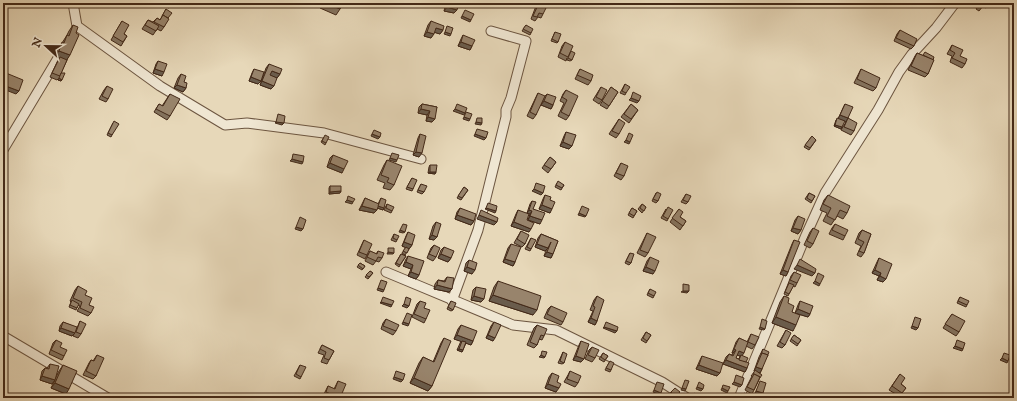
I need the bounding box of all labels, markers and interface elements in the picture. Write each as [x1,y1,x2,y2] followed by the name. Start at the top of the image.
[26,26,66,66] north arrow
[29,35,46,51] text: N

